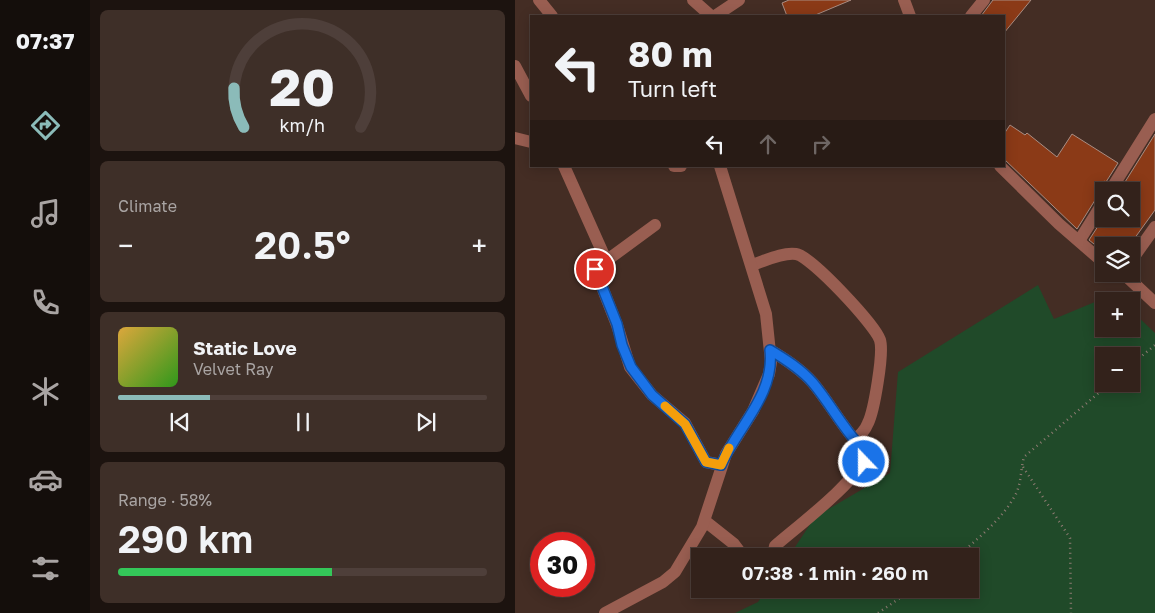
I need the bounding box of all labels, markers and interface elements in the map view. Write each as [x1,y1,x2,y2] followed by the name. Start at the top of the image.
[16,27,74,54] text: 07:37
[628,33,713,75] text: 80 m
[545,35,610,100] icon: left
[270,55,335,117] text: 20
[628,75,717,102] text: Turn left
[28,108,63,143] icon: directions
[280,114,325,136] text: km/h
[701,130,729,158] icon: left
[754,130,782,158] icon: ahead
[807,130,835,158] icon: right
[1095,182,1140,392] map controls
[1095,182,1140,227] button: search
[28,196,63,231] icon: music
[118,196,177,216] text: Climate
[254,222,351,267] text: 20.5°
[118,229,133,262] text: −
[472,229,487,262] text: +
[1095,237,1140,282] button: layers
[574,248,616,290] pin
[581,255,609,283] icon: arrive
[28,285,63,320] icon: phone
[1095,292,1140,337] button: +
[193,336,297,359] text: Static Love
[1095,347,1140,392] button: −
[193,359,274,379] text: Velvet Ray
[28,374,63,409] icon: climate
[166,408,194,436] icon: previous
[289,408,317,436] icon: pause
[412,408,440,436] icon: next
[837,435,889,487] position arrow
[28,462,63,497] icon: car
[118,490,212,510] text: Range · 58%
[118,516,253,561] text: 290 km
[530,532,595,597] speed limit sign: 30
[28,551,63,586] icon: filters
[742,561,928,584] text: 07:38 · 1 min · 260 m

